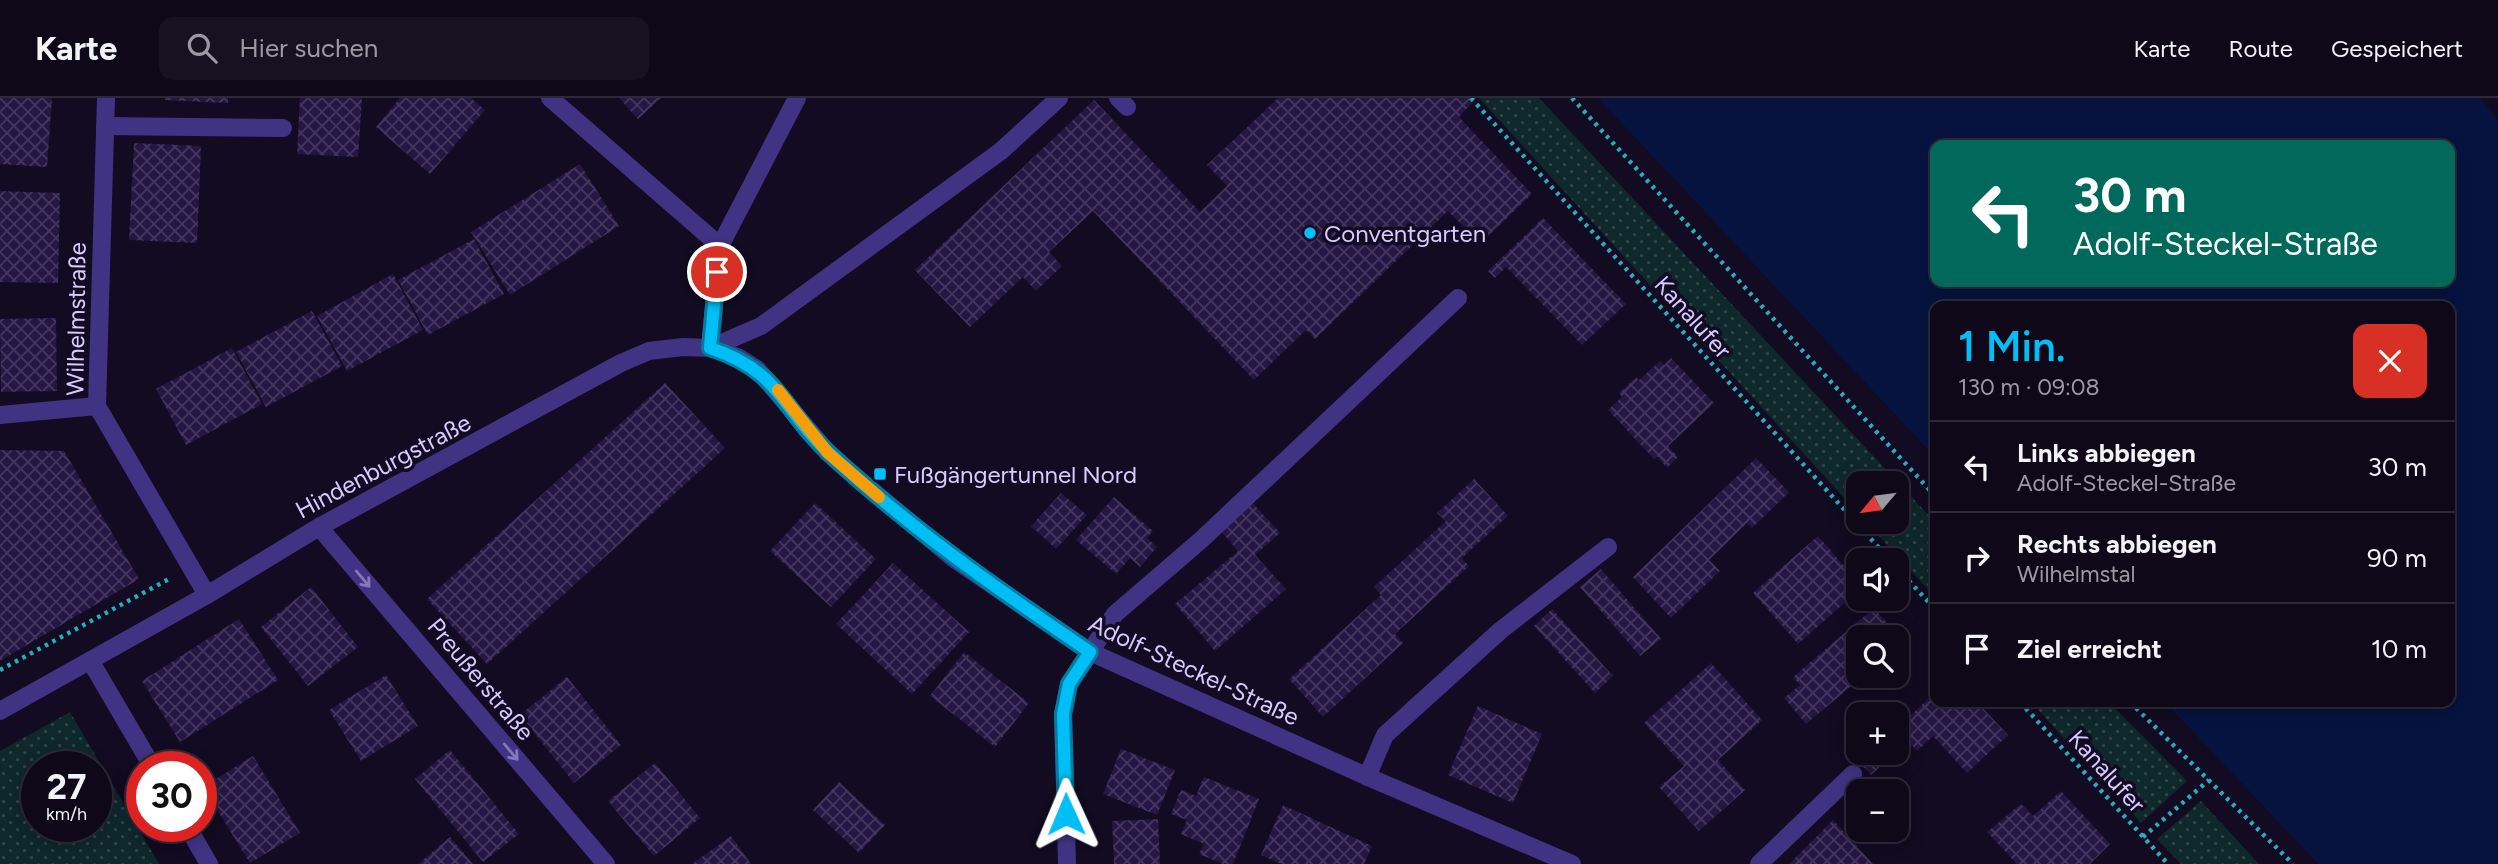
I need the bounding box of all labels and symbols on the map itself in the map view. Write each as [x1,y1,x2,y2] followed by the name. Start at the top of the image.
[1324,219,1486,248] place label: Conventgarten
[1302,225,1318,241] marker: Conventgarten
[60,242,92,396] street label: Wilhelmstraße
[687,242,747,302] pin
[1648,270,1738,364] street label: Kanalufer
[290,408,476,524] street label: Hindenburgstraße
[894,460,1137,489] place label: Fußgängertunnel Nord
[872,466,888,482] marker: Fußgängertunnel Nord
[1846,471,1909,534] north arrow
[355,569,371,587] one-way arrow
[1084,609,1304,731] street label: Adolf-Steckel-Straße
[422,612,540,746] street label: Preußerstraße
[2062,724,2152,818] street label: Kanalufer
[503,743,519,761] one-way arrow
[126,751,217,842] speed limit sign: 30
[1029,777,1103,851] position arrow

